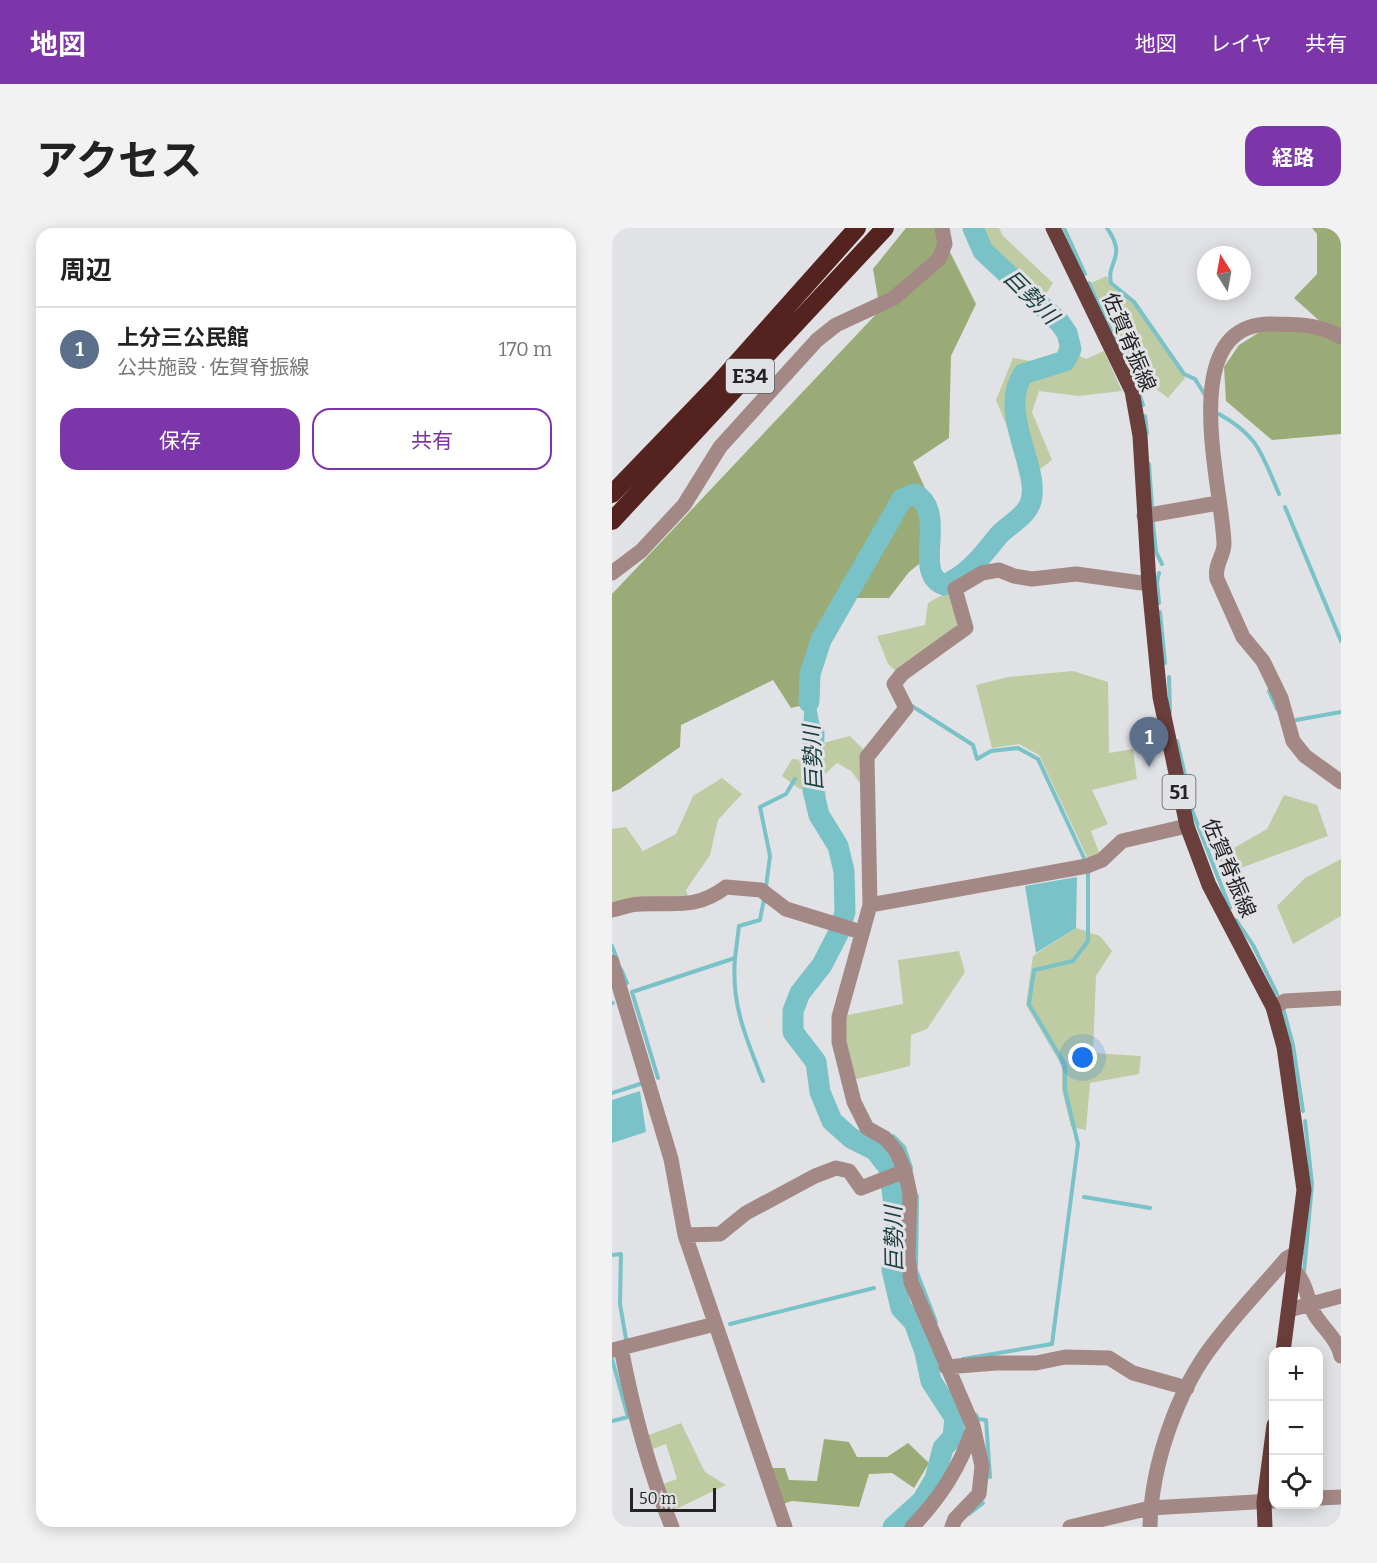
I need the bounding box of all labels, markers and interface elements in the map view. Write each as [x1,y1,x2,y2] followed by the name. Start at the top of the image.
[30,28,86,61] text: 地図
[1135,31,1177,57] text: 地図
[1210,31,1272,57] text: レイヤ
[1305,31,1347,57] text: 共有
[1245,126,1341,186] button: 経路
[36,136,202,186] text: アクセス
[1197,246,1251,300] north arrow
[60,255,112,286] text: 周辺
[998,264,1065,331] water label: 巨勢川
[1097,289,1161,395] street label: 佐賀脊振線
[117,324,249,351] text: 上分三公民館
[75,337,84,361] text: 1
[499,337,552,361] text: 170 m
[117,355,309,379] text: 公共施設 · 佐賀脊振線
[726,359,774,393] road number: E34
[60,408,300,470] button: 保存
[312,408,552,470] button: 共有
[1130,718,1168,767] pin: 1
[798,722,828,792] water label: 巨勢川
[1162,775,1196,809] road number: 51
[1197,815,1261,921] street label: 佐賀脊振線
[1068,1043,1097,1072] your location
[880,1204,908,1272] water label: 巨勢川
[1269,1347,1323,1509] map controls
[1269,1347,1323,1401] button: +
[1269,1401,1323,1455] button: −
[1269,1455,1323,1509] button: locate
[630,1485,716,1512] scale bar
[639,1489,676,1508] text: 50 m

